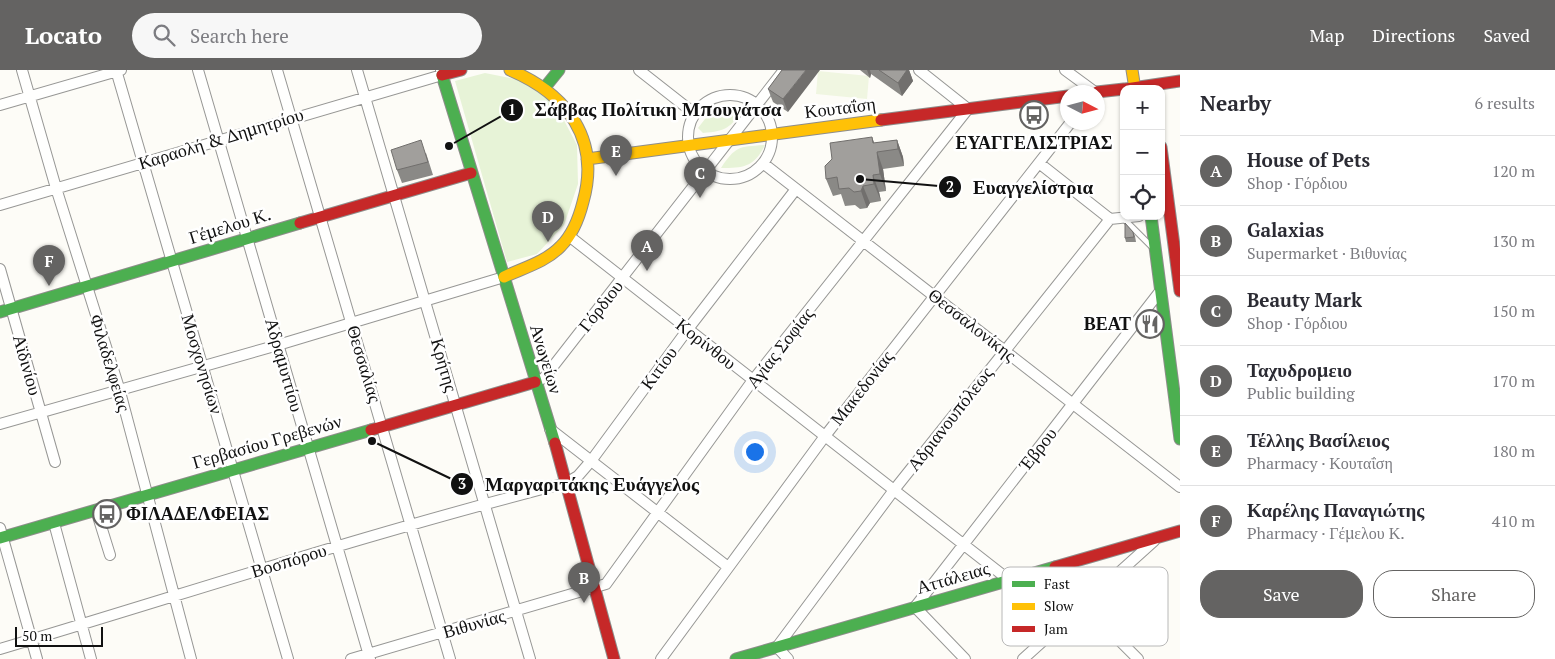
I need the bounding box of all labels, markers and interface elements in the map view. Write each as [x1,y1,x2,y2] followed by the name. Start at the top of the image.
[132,13,482,58] search box
[25,19,102,51] text: Locato
[150,21,178,49] icon: search
[190,23,289,48] text: Search here
[1309,23,1344,47] text: Map
[1372,23,1455,47] text: Directions
[1483,23,1530,47] text: Saved
[1060,85,1105,130] north arrow
[1120,85,1165,220] map controls
[1120,85,1165,130] button: +
[1200,89,1271,117] text: Nearby
[803,91,877,123] street label: Κουταΐση
[1475,92,1535,114] text: 6 results
[499,93,791,127] callout: Σάββας Πολίτικη Μπουγάτσα
[535,96,782,121] text: Σάββας Πολίτικη Μπουγάτσα
[508,99,516,119] text: 1
[1019,100,1049,130] bus stop icon: ΕΥΑΓΓΕΛΙΣΤΡΙΑΣ
[135,101,306,175] street label: Καραολή & Δημητρίου
[956,130,1112,154] place label: ΕΥΑΓΓΕΛΙΣΤΡΙΑΣ
[1120,130,1165,175] button: −
[600,135,632,176] pin: E
[1247,147,1370,172] text: House of Pets
[684,157,716,198] pin: C
[1210,160,1222,182] text: A
[1492,160,1535,182] text: 120 m
[938,170,1103,204] callout: Ευαγγελίστρια
[1247,172,1348,194] text: Shop · Γόρδιου
[973,174,1093,199] text: Ευαγγελίστρια
[1120,175,1165,220] button: locate
[946,176,954,196] text: 2
[186,201,274,249] street label: Γέμελου Κ.
[532,201,564,242] pin: D
[1247,217,1324,242] text: Galaxias
[631,230,663,271] pin: A
[1211,230,1221,252] text: B
[1492,230,1535,252] text: 130 m
[1247,242,1407,264] text: Supermarket · Βιθυνίας
[33,245,65,286] pin: F
[572,274,628,336] street label: Γόρδιου
[924,282,1022,366] street label: Θεσσαλονίκης
[1247,287,1362,312] text: Beauty Mark
[1211,300,1221,322] text: C
[1492,300,1535,322] text: 150 m
[740,302,818,393] street label: Αγίας Σοφίας
[1135,309,1165,339] restaurant icon: ΒΕΑΤ
[85,311,137,414] street label: Φιλαδελφείας
[176,311,230,417] street label: Μοσχονησίων
[1084,311,1131,335] place label: ΒΕΑΤ
[671,312,742,374] street label: Κορίνθου
[1247,312,1348,334] text: Shop · Γόρδιου
[260,315,310,414] street label: Αδραμυττίου
[525,321,569,396] street label: Ανωγείων
[342,322,388,405] street label: Θεσσαλίας
[8,332,48,398] street label: Αϊδινίου
[426,335,464,395] street label: Κρήτης
[634,341,682,394] street label: Κιτίου
[824,345,898,430] street label: Μακεδονίας
[1247,357,1352,382] text: Ταχυδρομειο
[901,361,997,475] street label: Αδριανουπόλεως
[1210,370,1222,392] text: D
[1492,370,1535,392] text: 170 m
[1247,382,1355,404] text: Public building
[189,408,344,474] street label: Γερβασίου Γρεβενών
[1012,422,1062,476] street label: Έβρου
[1247,427,1389,452] text: Τέλλης Βασίλειος
[742,439,768,465] your location
[1211,440,1221,462] text: E
[1492,440,1535,462] text: 180 m
[1247,452,1393,474] text: Pharmacy · Κουταΐση
[450,467,709,501] callout: Μαργαριτάκης Ευάγγελος
[485,471,700,496] text: Μαργαριτάκης Ευάγγελος
[458,473,466,493] text: 3
[1247,497,1424,522] text: Καρέλης Παναγιώτης
[92,499,122,529] bus stop icon: ΦΙΛΑΔΕΛΦΕΙΑΣ
[126,501,269,525] place label: ΦΙΛΑΔΕΛΦΕΙΑΣ
[1211,510,1221,532] text: F
[1492,510,1535,532] text: 410 m
[1247,522,1405,544] text: Pharmacy · Γέμελου Κ.
[248,537,329,583] street label: Βοσπόρου
[914,555,992,599] street label: Αττάλειας
[568,562,600,603] pin: B
[1002,567,1168,646] legend
[1200,570,1363,618] button: Save
[1373,570,1535,618] button: Share
[1044,574,1071,593] text: Fast
[1044,596,1074,615] text: Slow
[440,603,508,643] street label: Βιθυνίας
[1044,619,1068,638] text: Jam
[15,624,102,647] scale bar
[22,626,52,645] text: 50 m

